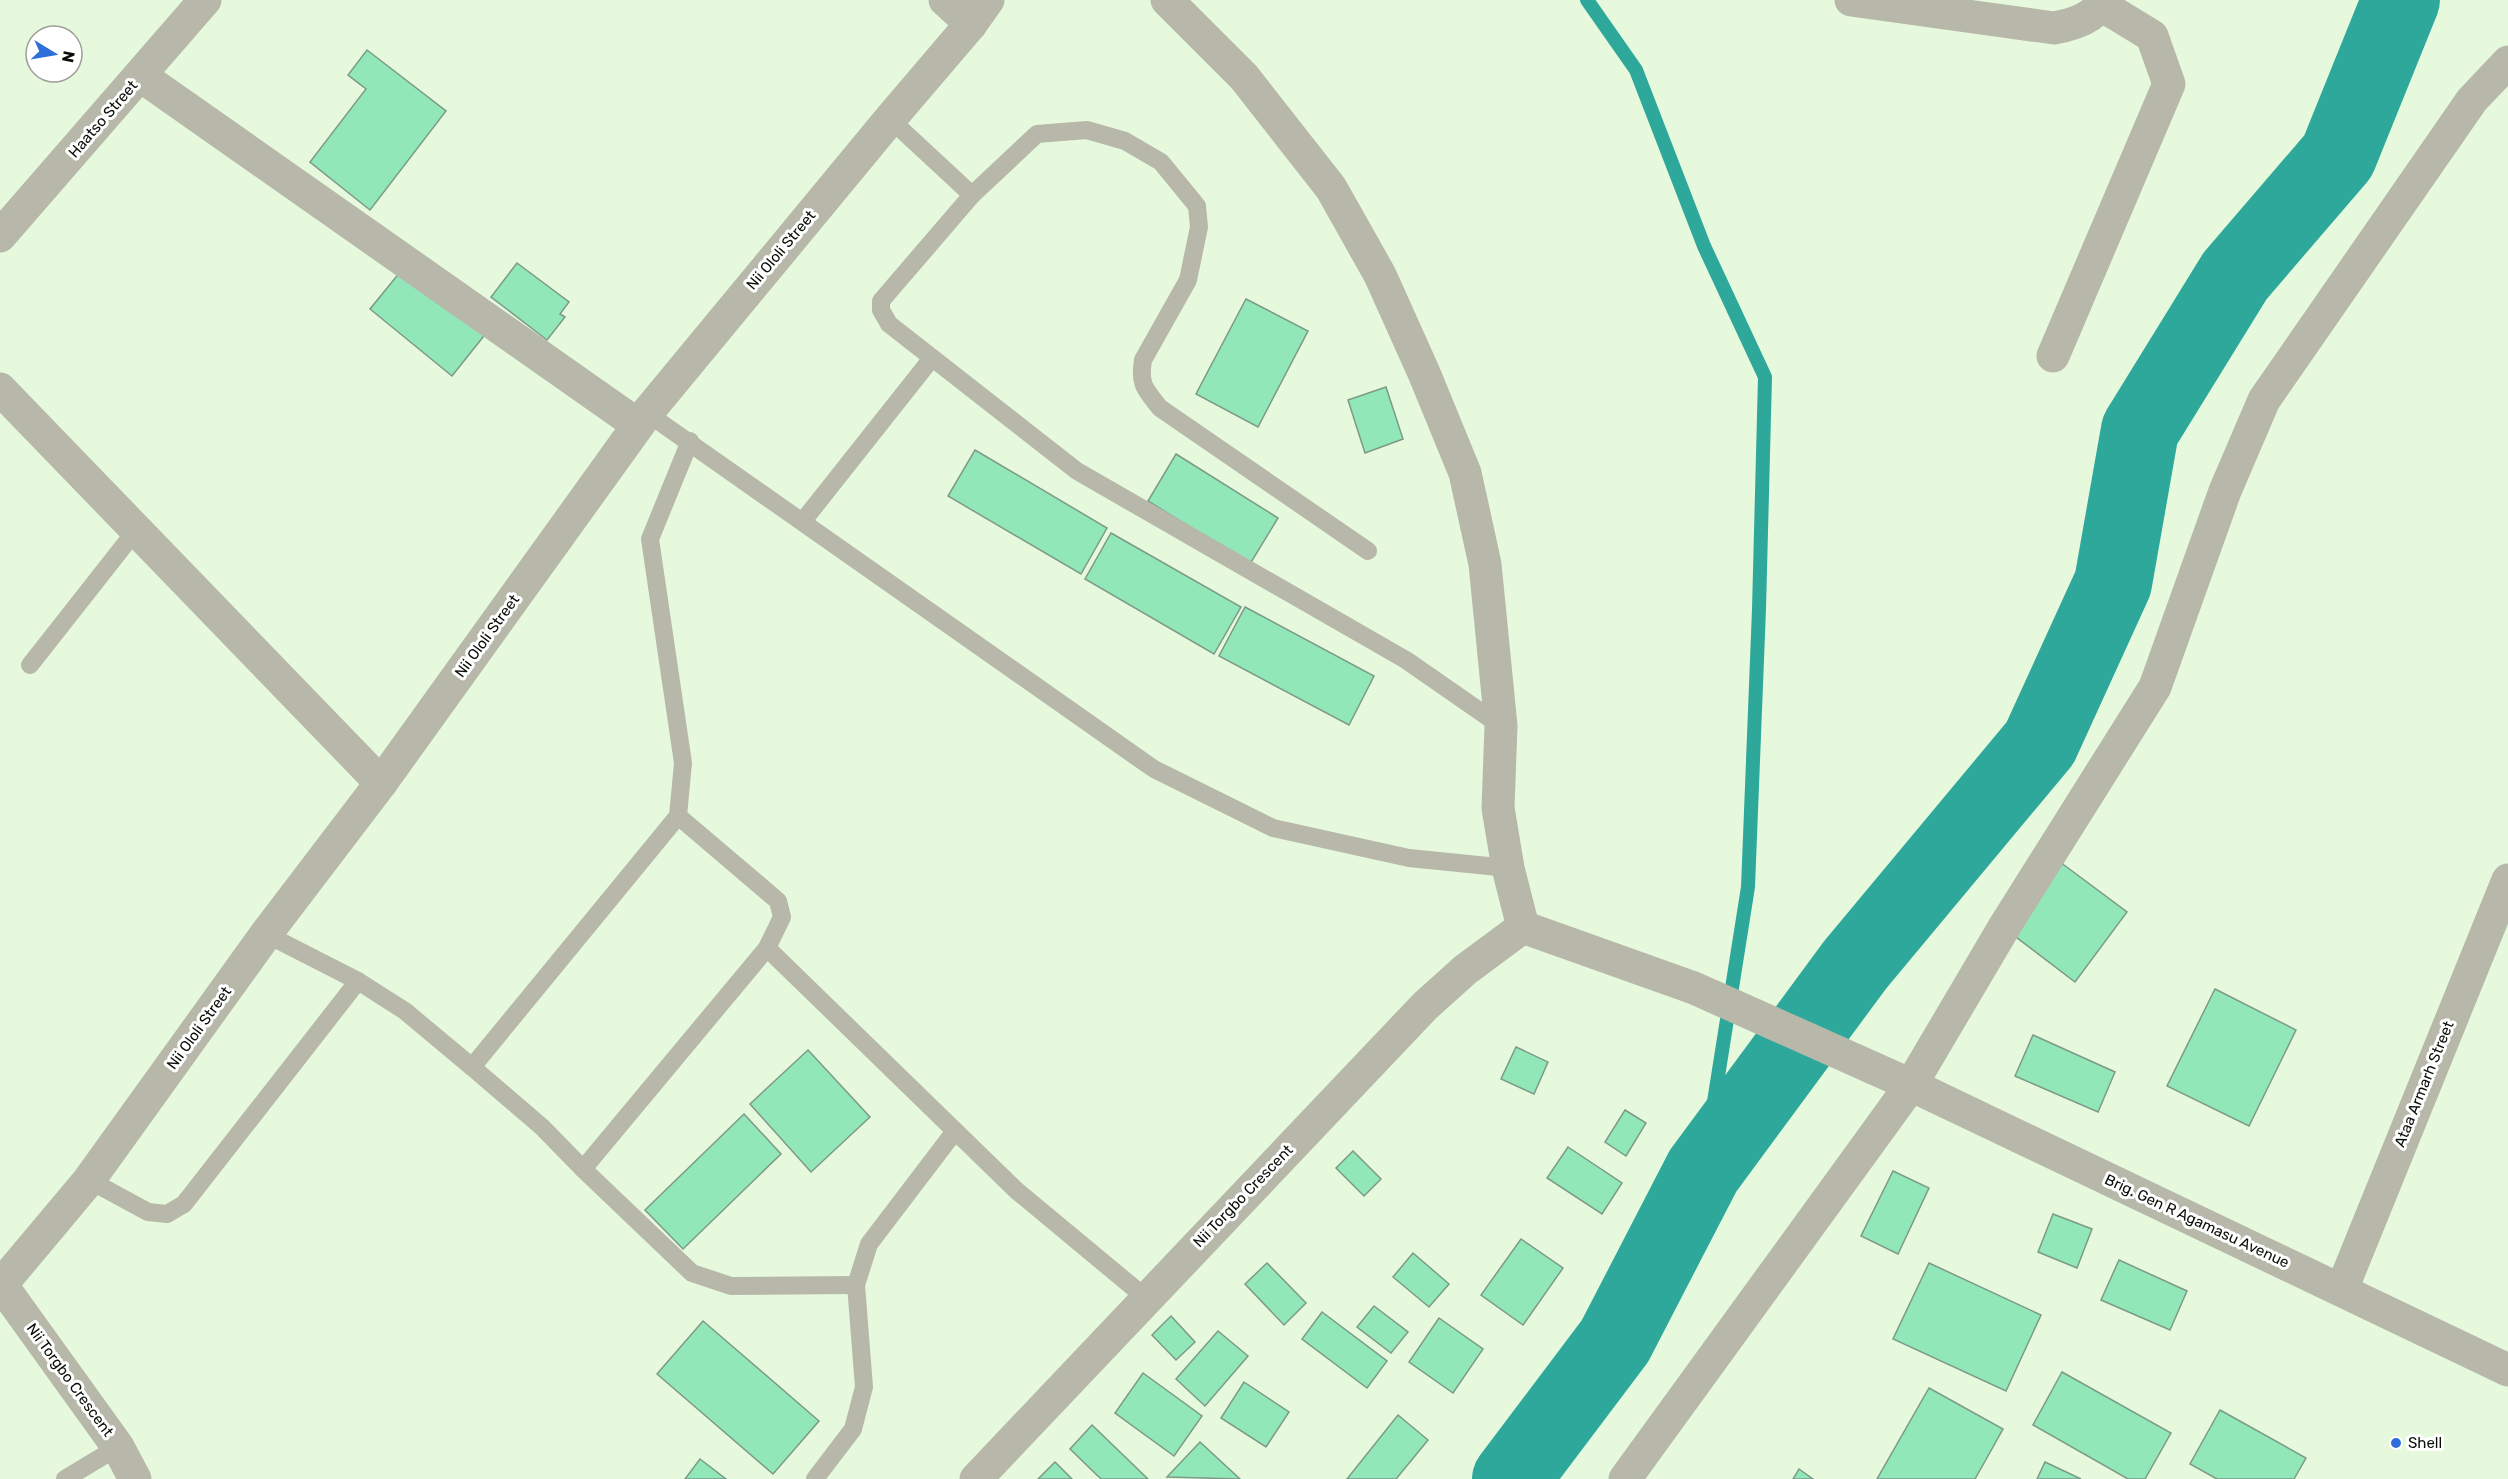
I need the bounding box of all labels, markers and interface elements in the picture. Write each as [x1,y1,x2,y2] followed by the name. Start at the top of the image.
[24,24,84,84] north arrow
[58,49,79,64] text: N
[65,77,141,161] street label: Haatso Street
[743,207,820,293] street label: Nii Ololi Street
[451,591,523,681] street label: Nii Ololi Street
[163,983,235,1073] street label: Nii Ololi Street
[2390,1018,2458,1150] street label: Ataa Armarh Street
[1189,1141,1297,1251] street label: Nii Torgbo Crescent
[2102,1170,2292,1272] street label: Brig. Gen R Agamasu Avenue
[23,1320,117,1440] street label: Nii Torgbo Crescent
[2408,1434,2442,1452] place label: Shell
[2389,1436,2403,1450] marker: Shell

